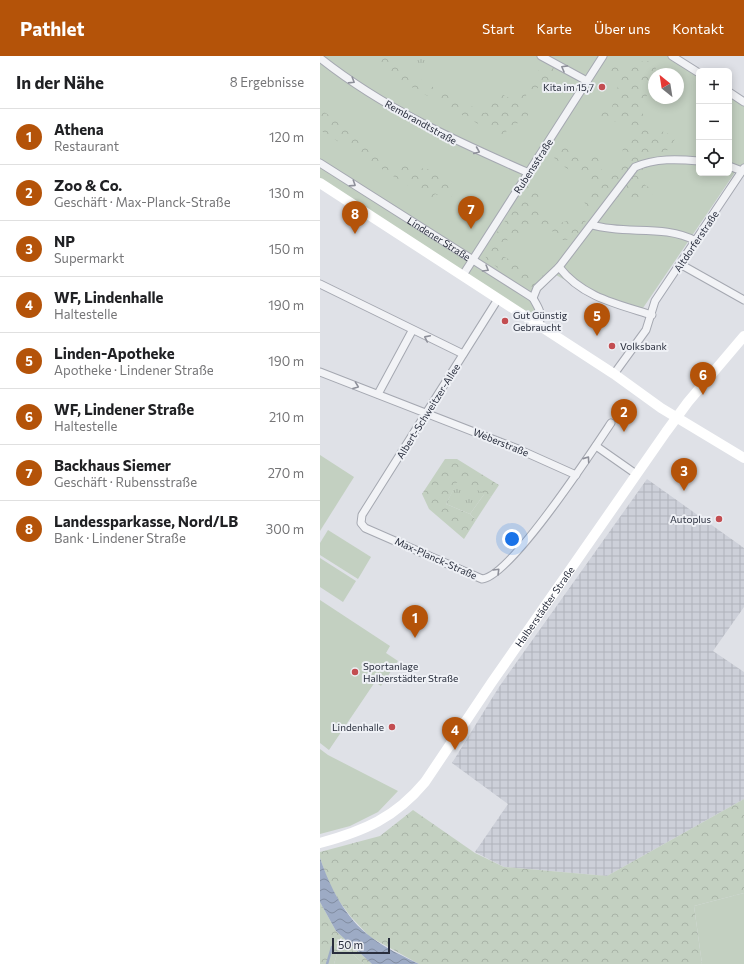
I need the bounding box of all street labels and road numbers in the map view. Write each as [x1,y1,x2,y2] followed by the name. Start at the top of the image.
[383,97,459,147] street label: Rembrandtstraße
[511,136,555,196] street label: Rubensstraße
[671,208,721,274] street label: Altdorferstraße
[405,214,473,263] street label: Lindener Straße
[394,361,462,461] street label: Albert-Schweitzer-Allee
[471,425,531,459] street label: Weberstraße
[393,535,479,581] street label: Max-Planck-Straße
[512,564,577,649] street label: Halberstädter Straße

